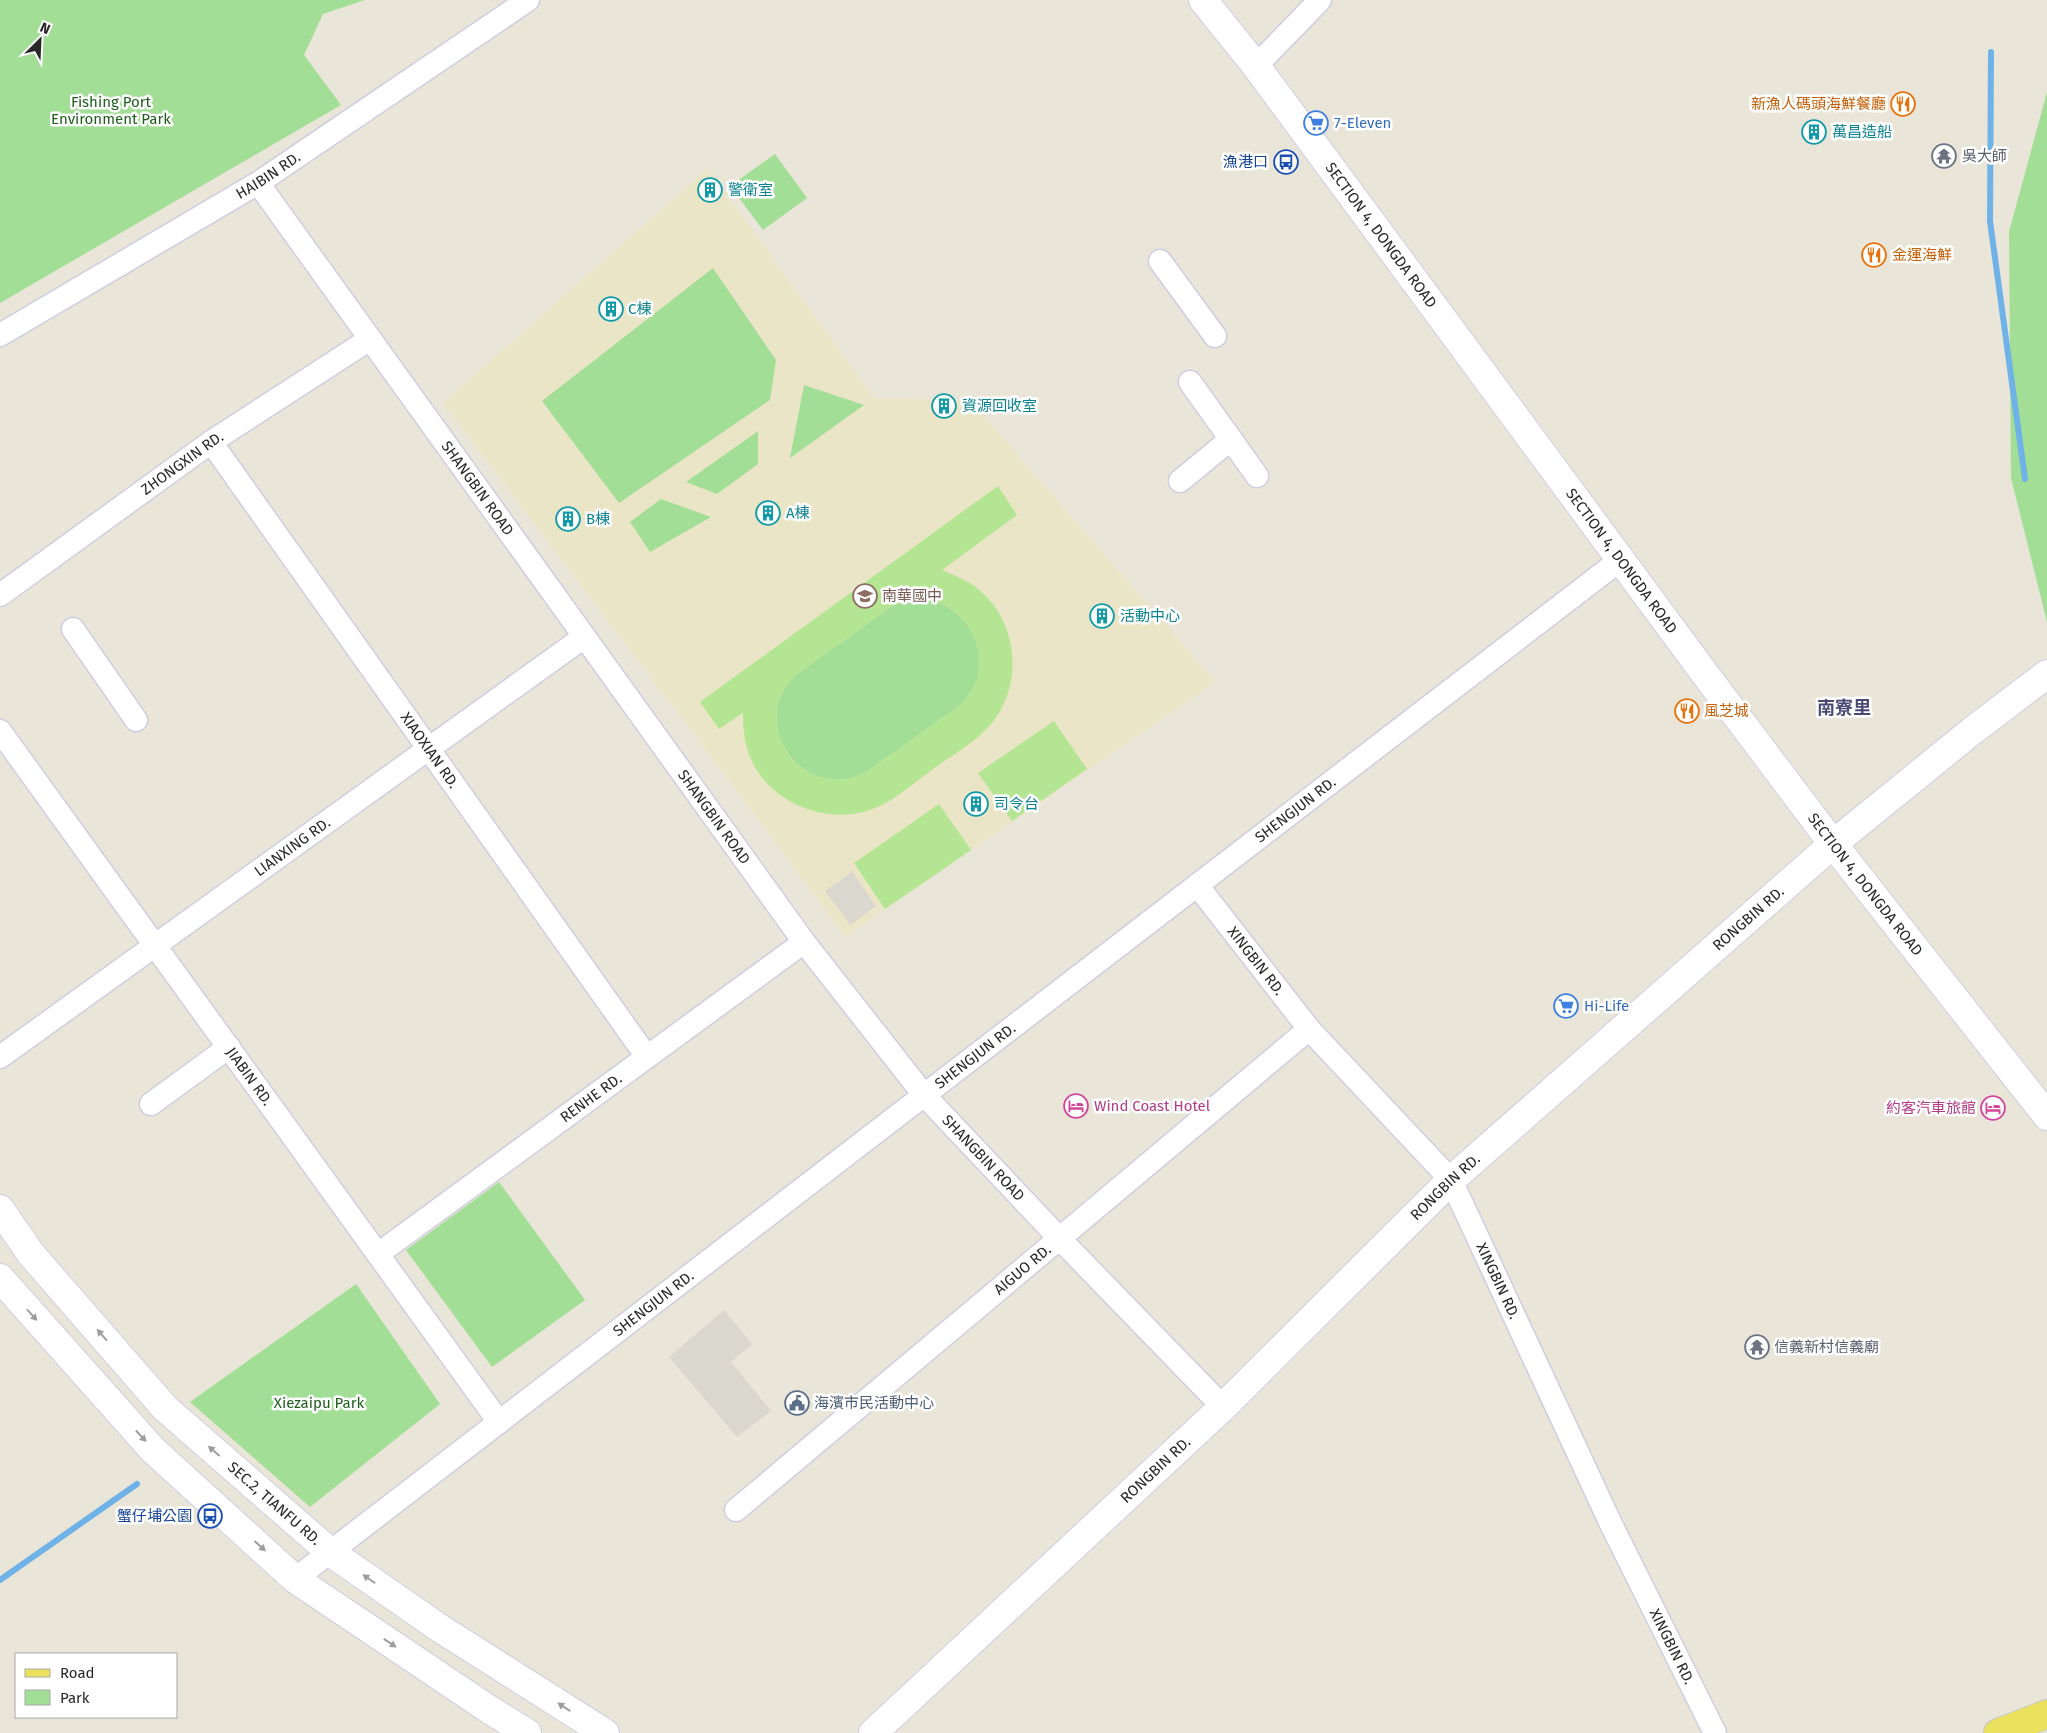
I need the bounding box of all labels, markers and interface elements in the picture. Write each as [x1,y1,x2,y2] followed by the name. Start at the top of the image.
[15,15,65,65] north arrow
[37,19,53,38] text: N
[1890,91,1916,117] restaurant icon: 新漁人碼頭海鮮餐廳
[51,93,171,128] park label: Fishing Port Environment Park
[1751,95,1886,113] place label: 新漁人碼頭海鮮餐廳
[1303,110,1329,136] supermarket icon: 7-Eleven
[1334,114,1391,132] place label: 7-Eleven
[1801,119,1827,145] building icon: 萬昌造船
[1832,123,1892,141] place label: 萬昌造船
[1931,143,1957,169] temple icon: 吳大師
[1962,147,2007,165] place label: 吳大師
[233,148,304,203] street label: HAIBIN RD.
[1273,149,1299,175] bus stop icon: 漁港口
[1223,153,1268,171] place label: 漁港口
[1321,159,1441,311] street label: SECTION 4, DONGDA ROAD
[697,177,723,203] building icon: 警衛室
[728,181,773,199] place label: 警衛室
[1861,242,1887,268] restaurant icon: 金運海鮮
[1892,246,1952,264] place label: 金運海鮮
[598,296,624,322] building icon: C棟
[628,300,651,318] place label: C棟
[931,393,957,419] building icon: 資源回收室
[962,397,1037,415] place label: 資源回收室
[138,427,227,499] street label: ZHONGXIN RD.
[438,438,518,539] street label: SHANGBIN ROAD
[1562,485,1681,637] street label: SECTION 4, DONGDA ROAD
[755,500,781,526] building icon: A棟
[786,504,810,522] place label: A棟
[555,506,581,532] building icon: B棟
[586,510,610,528] place label: B棟
[852,583,878,609] school or university icon: 南華國中
[882,587,942,605] place label: 南華國中
[1089,603,1115,629] building icon: 活動中心
[1120,607,1180,625] place label: 活動中心
[1817,697,1871,719] district label: 南寮里
[1674,698,1700,724] restaurant icon: 風芝城
[1704,702,1749,720] place label: 風芝城
[397,709,463,792] street label: XIAOXIAN RD.
[674,766,754,868] street label: SHANGBIN ROAD
[1251,773,1339,846] street label: SHENGJUN RD.
[963,791,989,817] building icon: 司令台
[994,795,1039,813] place label: 司令台
[1804,810,1926,959] street label: SECTION 4, DONGDA ROAD
[251,813,334,880] street label: LIANXING RD.
[1709,882,1788,955] street label: RONGBIN RD.
[1224,923,1288,999] street label: XINGBIN RD.
[1553,993,1579,1019] supermarket icon: Hi-Life
[1584,997,1629,1015] place label: Hi-Life
[931,1019,1019,1093] street label: SHENGJUN RD.
[222,1044,276,1109] street label: JIABIN RD.
[557,1070,625,1126] street label: RENHE RD.
[1063,1093,1089,1119] hotel icon: Wind Coast Hotel
[1980,1095,2006,1121] hotel icon: 約客汽車旅館
[1094,1097,1211,1115] place label: Wind Coast Hotel
[1886,1099,1976,1117] place label: 約客汽車旅館
[938,1111,1028,1205] street label: SHANGBIN ROAD
[1407,1150,1484,1224] street label: RONGBIN RD.
[1472,1240,1523,1322] street label: XINGBIN RD.
[990,1241,1055,1299] street label: AIGUO RD.
[609,1267,697,1340] street label: SHENGJUN RD.
[27,1308,38,1321] one-way arrow
[96,1328,107,1341] one-way arrow
[1744,1334,1770,1360] temple icon: 信義新村信義廟
[1774,1338,1879,1356] place label: 信義新村信義廟
[784,1390,810,1416] public building icon: 海濱市民活動中心
[274,1394,364,1412] park label: Xiezaipu Park
[814,1394,934,1412] place label: 海濱市民活動中心
[135,1429,147,1441] one-way arrow
[1117,1433,1194,1507] street label: RONGBIN RD.
[209,1445,221,1457] one-way arrow
[224,1458,325,1549] street label: SEC.2, TIANFU RD.
[197,1503,223,1529] bus stop icon: 蟹仔埔公園
[117,1507,192,1525] place label: 蟹仔埔公園
[253,1541,266,1552] one-way arrow
[363,1574,376,1584] one-way arrow
[1646,1606,1698,1687] street label: XINGBIN RD.
[383,1638,397,1648] one-way arrow
[15,1653,178,1718] legend
[60,1664,95,1682] text: Road
[60,1689,90,1707] text: Park
[557,1702,570,1711] one-way arrow

